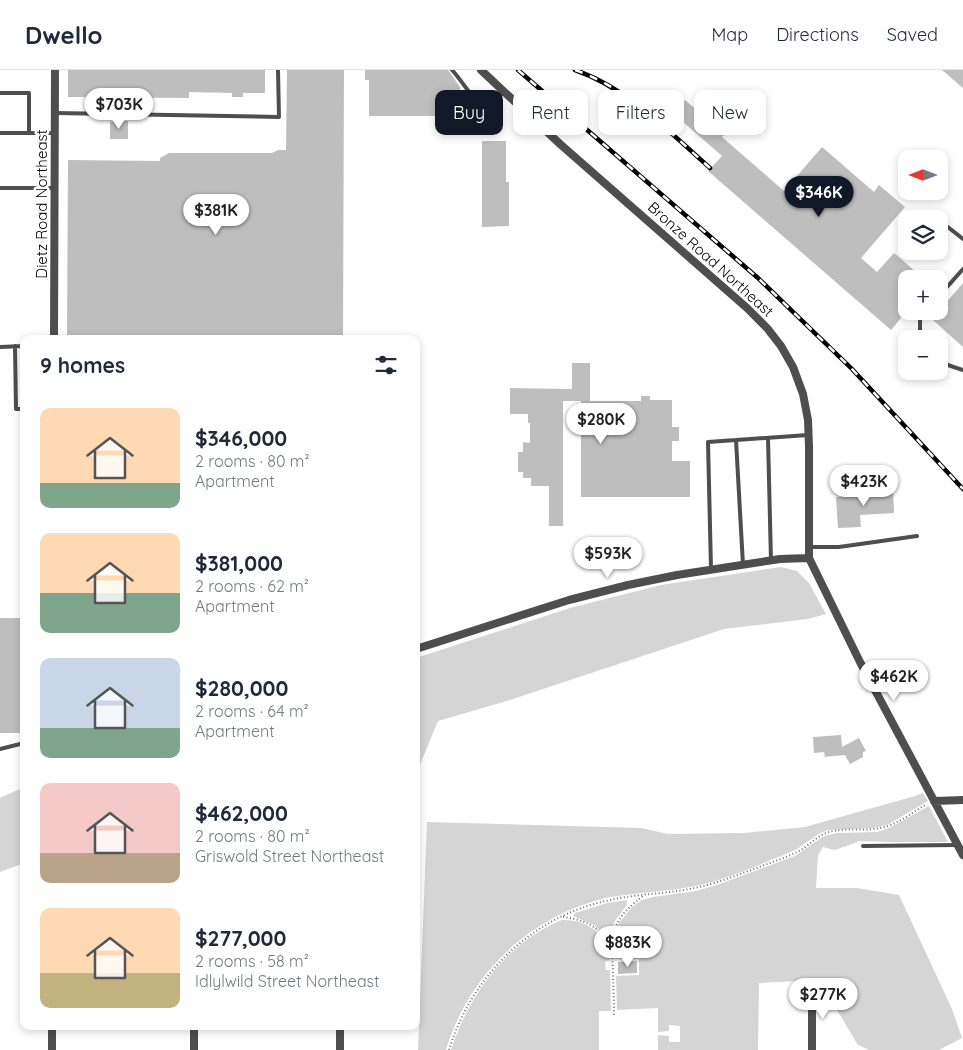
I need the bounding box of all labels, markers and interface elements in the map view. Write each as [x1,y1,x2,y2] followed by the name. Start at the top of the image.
[25,20,102,50] text: Dwello
[711,23,748,46] text: Map
[776,23,859,46] text: Directions
[887,23,938,46] text: Saved
[84,88,154,130] pin: $703K
[435,90,503,135] chip: Buy
[513,90,588,135] chip: Rent
[598,90,684,135] chip: Filters
[694,90,766,135] chip: New
[95,94,143,114] text: $703K
[32,129,51,279] street label: Dietz Road Northeast
[898,150,948,200] north arrow
[898,150,948,380] map controls
[784,176,854,218] pin: $346K
[796,182,842,202] text: $346K
[181,194,251,236] pin: $381K
[644,197,778,321] street label: Bronze Road Northeast
[194,200,238,220] text: $381K
[898,210,948,260] button: layers
[898,270,948,320] button: +
[898,330,948,380] button: −
[372,351,400,379] icon: filters
[40,352,125,378] text: 9 homes
[566,402,636,445] pin: $280K
[577,409,625,429] text: $280K
[195,425,287,451] text: $346,000
[80,428,140,488] icon: home
[195,451,310,471] text: 2 rooms · 80 m²
[829,464,899,507] pin: $423K
[195,471,275,491] text: Apartment
[840,471,888,491] text: $423K
[573,536,643,579] pin: $593K
[585,543,631,563] text: $593K
[195,550,283,576] text: $381,000
[80,553,140,613] icon: home
[195,576,309,596] text: 2 rooms · 62 m²
[195,596,275,616] text: Apartment
[859,660,929,702] pin: $462K
[870,666,918,686] text: $462K
[195,675,288,701] text: $280,000
[80,678,140,738] icon: home
[195,701,309,721] text: 2 rooms · 64 m²
[195,721,275,741] text: Apartment
[195,800,288,826] text: $462,000
[80,803,140,863] icon: home
[195,826,310,846] text: 2 rooms · 80 m²
[195,846,384,866] text: Griswold Street Northeast
[195,925,286,951] text: $277,000
[593,926,663,968] pin: $883K
[80,928,140,988] icon: home
[605,932,651,952] text: $883K
[195,951,309,971] text: 2 rooms · 58 m²
[195,971,380,991] text: Idlylwild Street Northeast
[788,978,858,1020] pin: $277K
[800,984,846,1004] text: $277K

